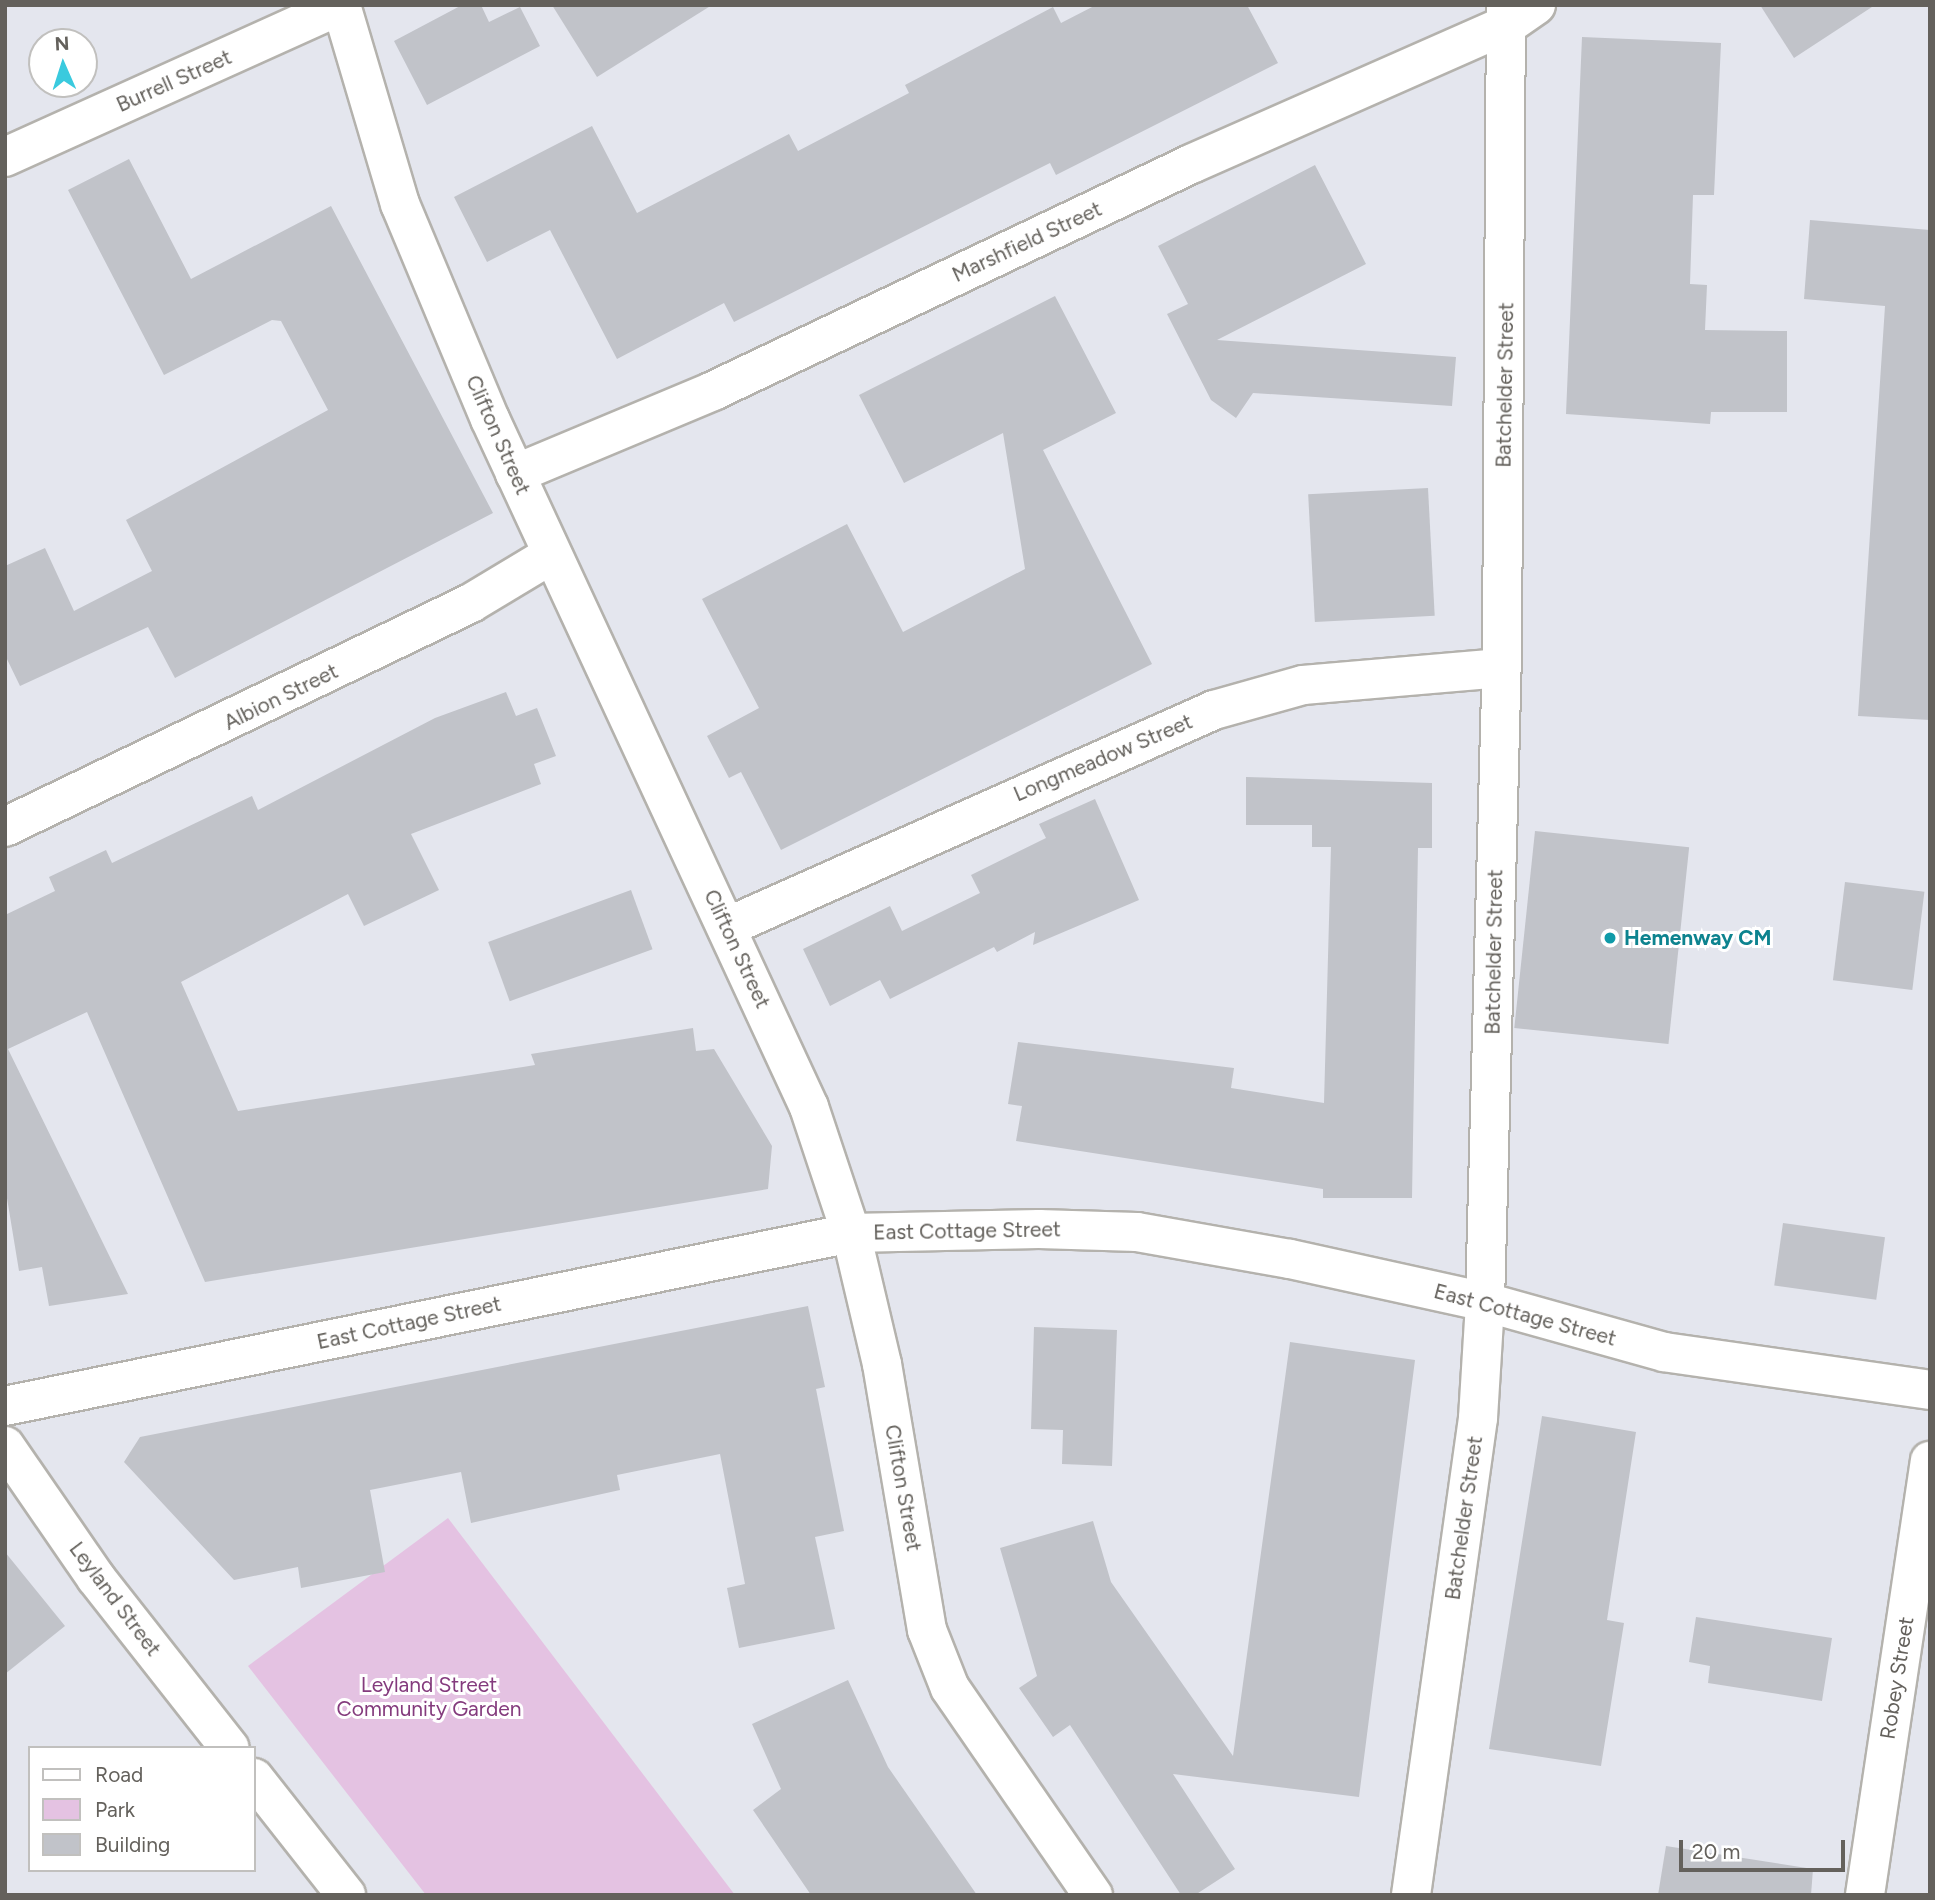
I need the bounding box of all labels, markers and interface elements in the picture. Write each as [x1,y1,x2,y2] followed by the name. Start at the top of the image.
[28,28,98,98] north arrow
[54,32,70,55] text: N
[112,44,236,118] street label: Burrell Street
[948,196,1106,288] street label: Marshfield Street
[1491,302,1519,468] street label: Batchelder Street
[460,371,536,499] street label: Clifton Street
[220,659,342,735] street label: Albion Street
[1010,709,1196,807] street label: Longmeadow Street
[1480,869,1508,1035] street label: Batchelder Street
[699,886,775,1012] street label: Clifton Street
[1624,925,1771,951] place label: Hemenway CM
[1602,930,1618,946] marker: Hemenway CM
[873,1217,1061,1245] street label: East Cottage Street
[1431,1279,1619,1351] street label: East Cottage Street
[315,1291,503,1355] street label: East Cottage Street
[879,1423,927,1553] street label: Clifton Street
[1440,1434,1488,1602] street label: Batchelder Street
[64,1537,166,1661] street label: Leyland Street
[1875,1615,1919,1741] street label: Robey Street
[337,1672,521,1722] park label: Leyland Street Community Garden
[28,1746,256,1872] legend
[95,1762,143,1787] text: Road
[95,1797,135,1822] text: Park
[1683,1826,1849,1870] scale bar
[95,1832,170,1857] text: Building
[1692,1839,1740,1864] text: 20 m

